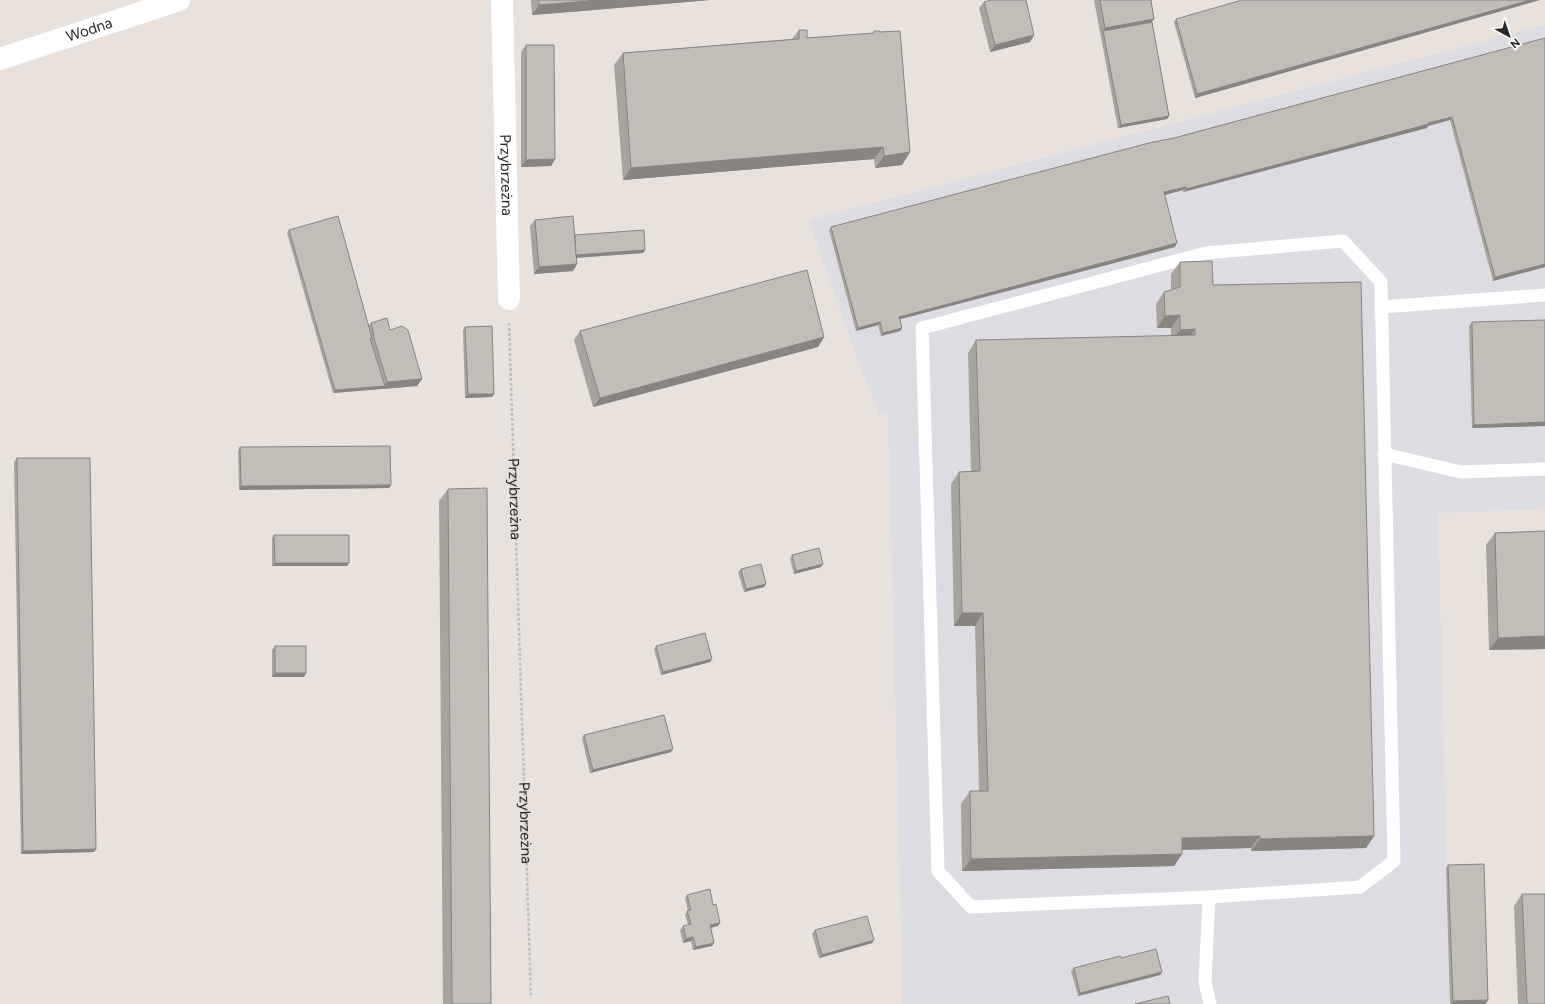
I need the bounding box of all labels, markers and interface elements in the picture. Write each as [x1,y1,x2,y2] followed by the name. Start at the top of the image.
[64,14,115,46] street label: Wodna
[1489,16,1529,56] north arrow
[1508,36,1523,51] text: N
[496,134,516,216] street label: Przybrzeżna
[504,458,525,540] street label: Przybrzeżna
[515,782,536,864] street label: Przybrzeżna

